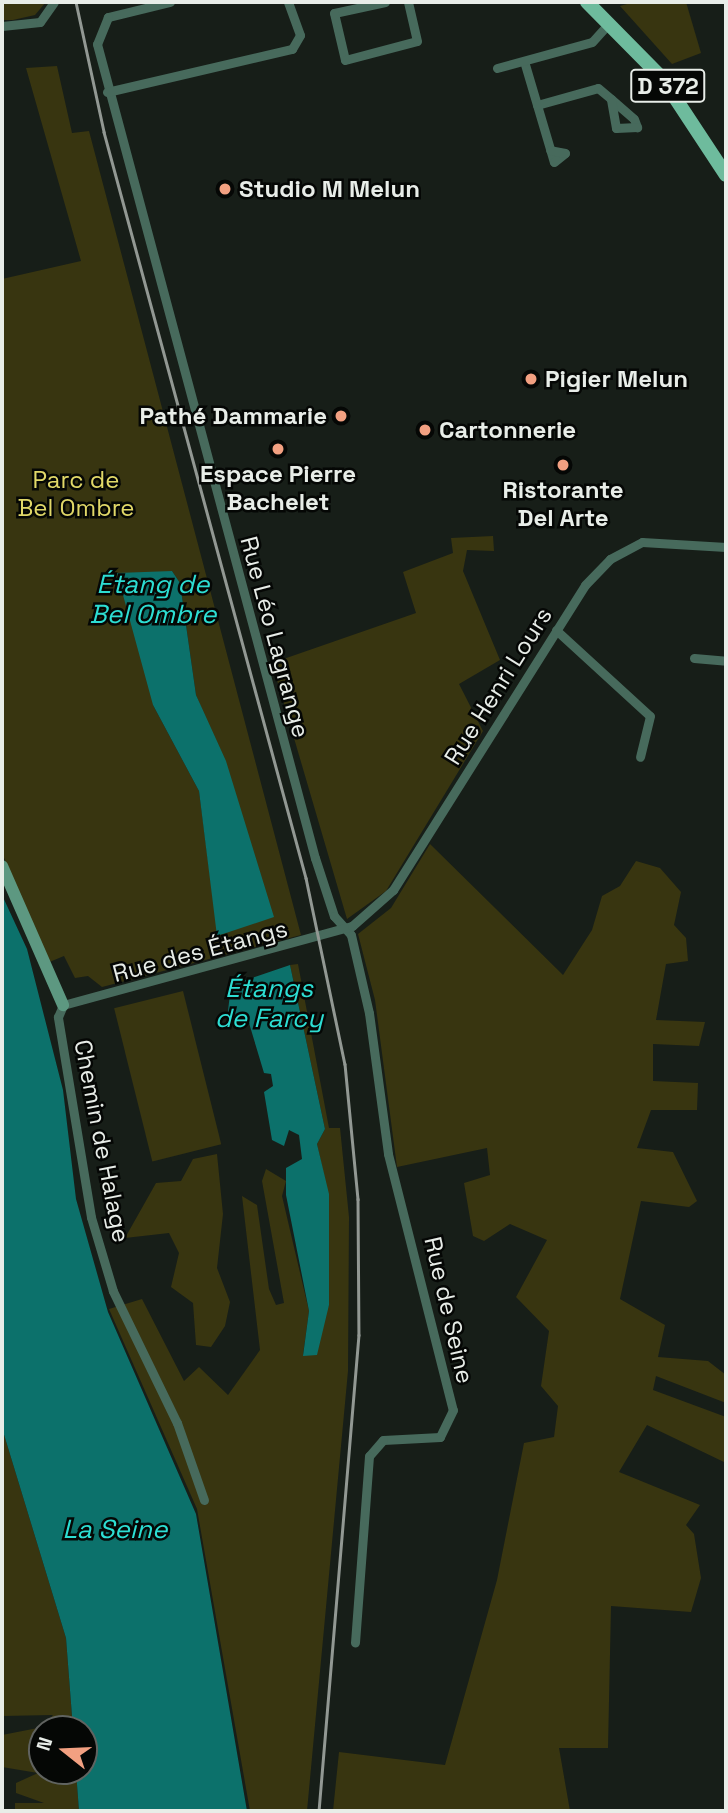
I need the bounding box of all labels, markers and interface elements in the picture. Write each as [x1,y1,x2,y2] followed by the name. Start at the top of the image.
[630,66,706,106] road number: D 372
[239,175,420,203] place label: Studio M Melun
[217,181,233,197] marker: Studio M Melun
[545,365,688,393] place label: Pigier Melun
[523,371,539,387] marker: Pigier Melun
[140,402,327,430] place label: Pathé Dammarie
[333,408,349,424] marker: Pathé Dammarie
[439,416,576,444] place label: Cartonnerie
[417,422,433,438] marker: Cartonnerie
[270,441,286,457] marker: Espace Pierre Bachelet
[555,457,571,473] marker: Ristorante Del Arte
[200,460,356,516] place label: Espace Pierre Bachelet
[17,466,135,522] park label: Parc de Bel Ombre
[503,476,623,532] place label: Ristorante Del Arte
[234,533,316,741] street label: Rue Léo Lagrange
[90,569,216,630] water label: Étang de Bel Ombre
[438,602,558,770] street label: Rue Henri Lours
[109,914,291,988] street label: Rue des Étangs
[215,973,323,1034] water label: Étangs de Farcy
[68,1037,136,1245] street label: Chemin de Halage
[418,1234,480,1386] street label: Rue de Seine
[63,1514,167,1546] water label: La Seine
[28,1715,98,1785] north arrow
[31,1734,58,1754] text: N

